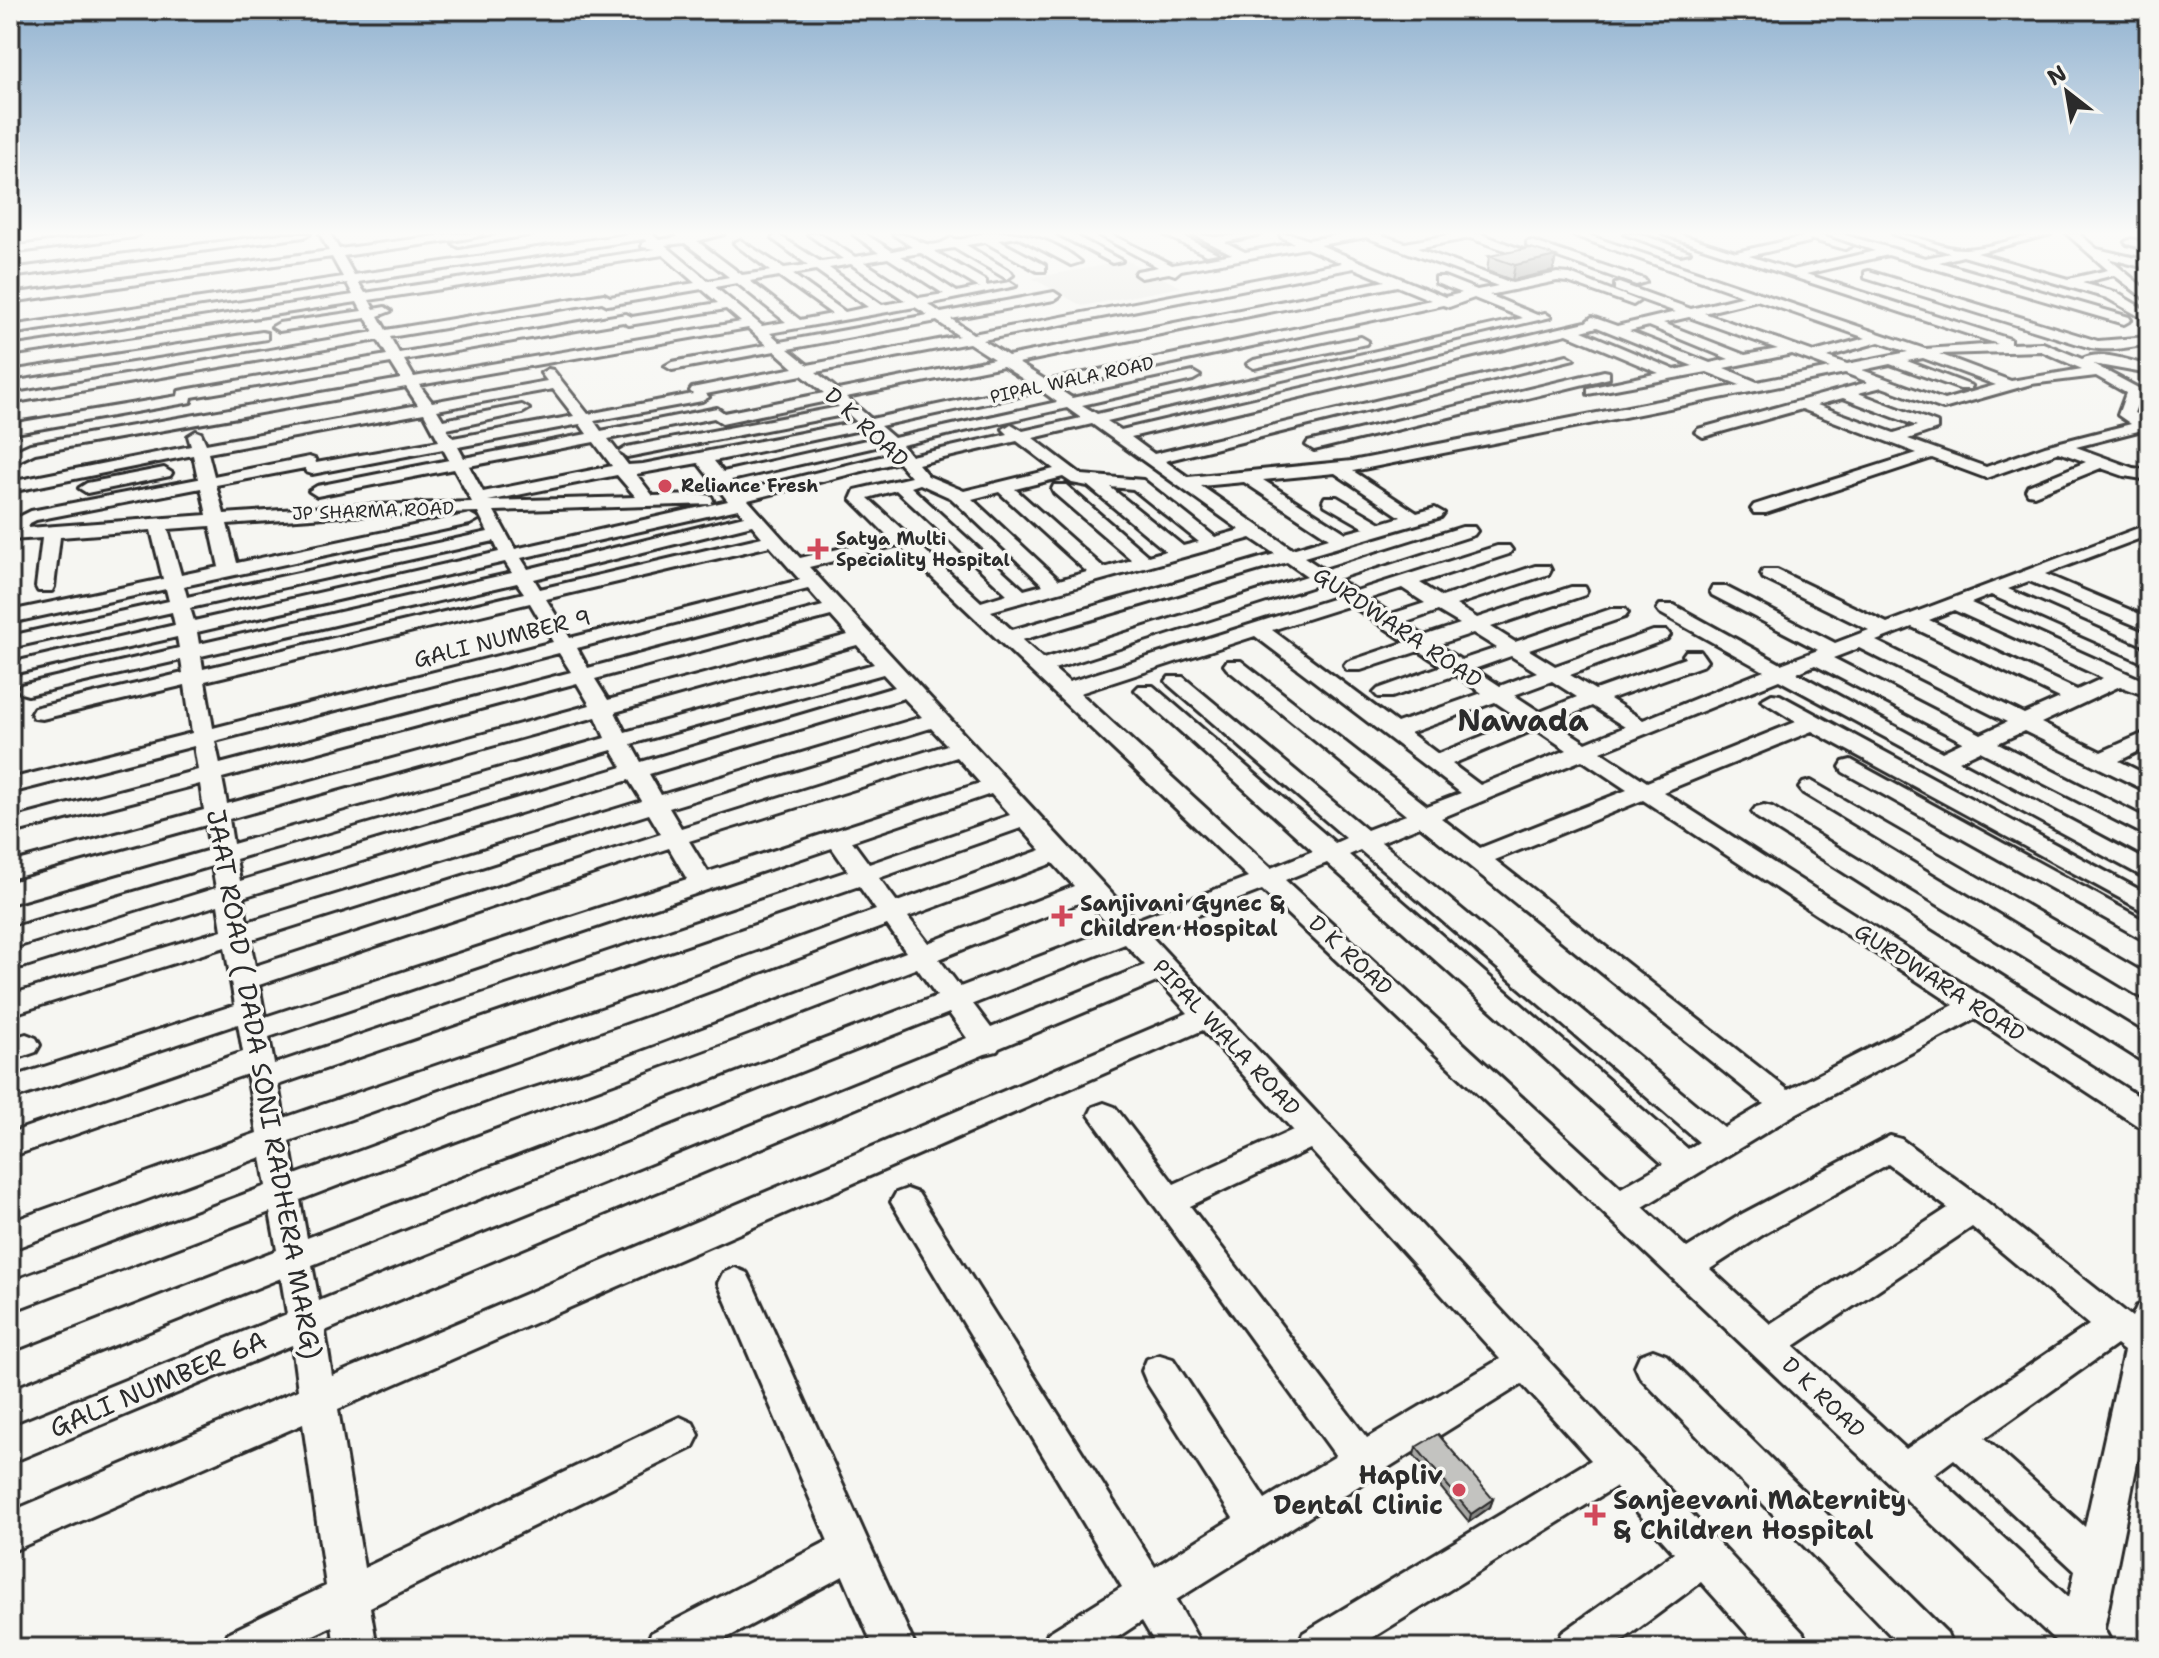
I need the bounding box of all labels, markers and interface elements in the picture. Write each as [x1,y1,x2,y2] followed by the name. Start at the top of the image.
[2027,52,2107,132] north arrow
[2042,58,2072,92] text: N
[988,351,1156,409] street label: PIPAL WALA ROAD
[818,381,915,474] street label: D K ROAD
[681,474,818,498] place label: Reliance Fresh
[656,477,674,495] marker: Reliance Fresh
[292,496,455,526] street label: JP SHARMA ROAD
[836,527,1010,572] place label: Satya Multi Speciality Hospital
[807,538,829,560] marker: Satya Multi Speciality Hospital
[1308,560,1488,695] street label: GURDWARA ROAD
[411,602,594,674] street label: GALI NUMBER 9
[1457,700,1589,741] district label: Nawada
[199,806,330,1362] street label: JAAT ROAD ( DADA SONI RADHERA MARG)
[1080,889,1285,943] place label: Sanjivani Gynec & Children Hospital
[1051,905,1073,927] marker: Sanjivani Gynec & Children Hospital
[1302,909,1399,1002] street label: D K ROAD
[1849,916,2031,1048] street label: GURDWARA ROAD
[1146,953,1307,1122] street label: PIPAL WALA ROAD
[44,1322,272,1445] street label: GALI NUMBER 6A
[1776,1351,1871,1444] street label: D K ROAD
[1273,1457,1443,1522] place label: Hapliv Dental Clinic
[1450,1481,1468,1499] marker: Hapliv Dental Clinic
[1613,1482,1906,1547] place label: Sanjeevani Maternity & Children Hospital
[1584,1504,1606,1526] marker: Sanjeevani Maternity & Children Hospital

